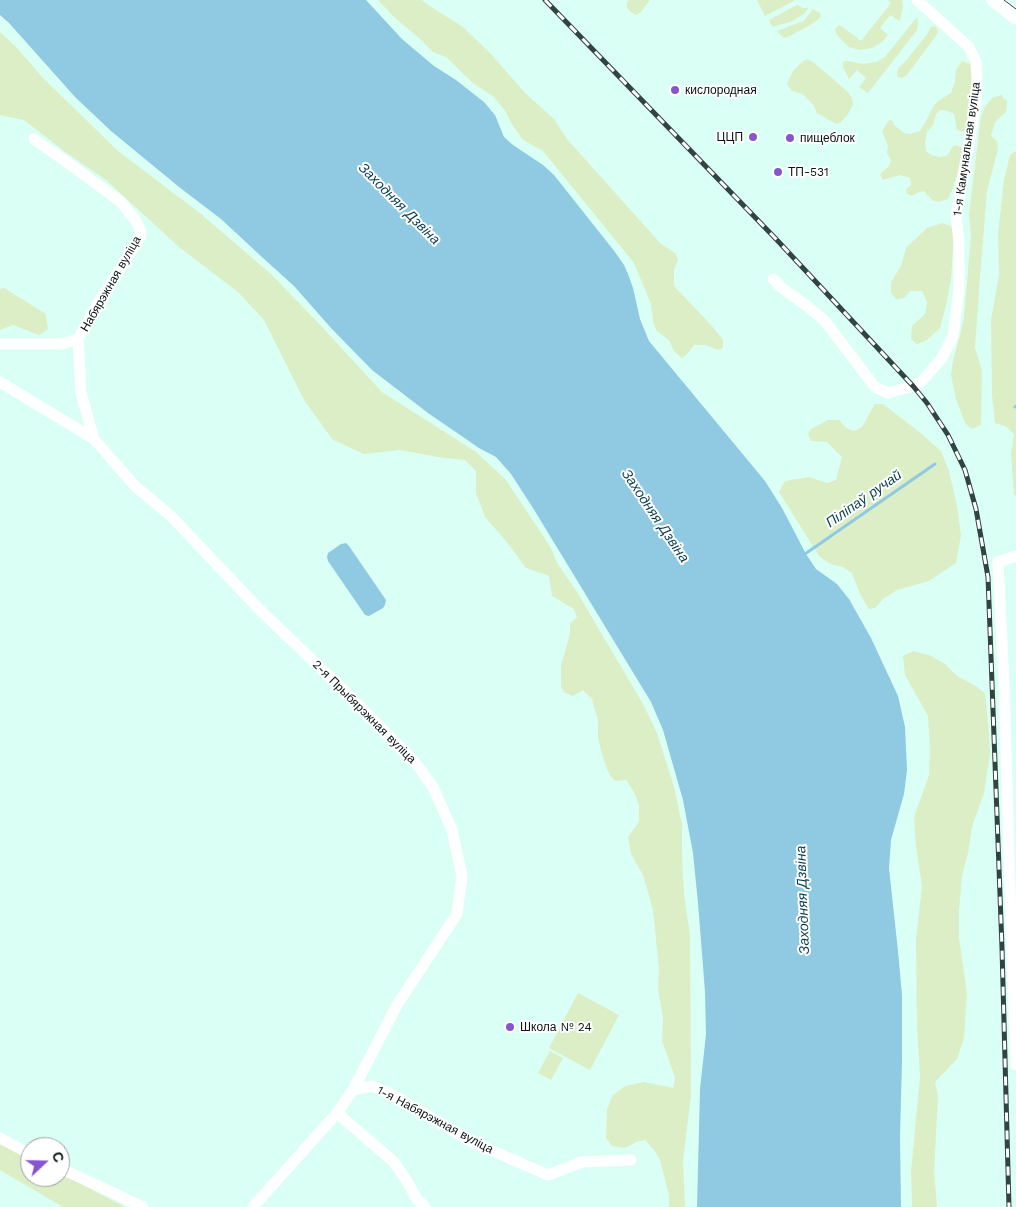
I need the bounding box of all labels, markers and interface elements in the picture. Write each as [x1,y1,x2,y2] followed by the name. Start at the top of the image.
[950,81,984,217] street label: 1-я Камунальная вуліца
[685,83,757,97] place label: кислородная
[669,84,681,96] marker: кислородная
[717,130,743,144] place label: ЦЦП
[747,131,759,143] marker: ЦЦП
[800,131,855,145] place label: пищеблок
[784,132,796,144] marker: пищеблок
[355,160,443,248] water label: Заходняя Дзвіна
[788,165,829,179] place label: ТП-531
[772,166,784,178] marker: ТП-531
[78,234,144,334] street label: Набярэжная вуліца
[618,466,692,566] water label: Заходняя Дзвіна
[823,467,905,531] water label: Піліпаў ручай
[309,657,419,767] street label: 2-я Прыбярэжная вуліца
[793,845,813,955] water label: Заходняя Дзвіна
[520,1020,592,1034] place label: Школа № 24
[504,1021,516,1033] marker: Школа № 24
[374,1083,496,1157] street label: 1-я Набярэжная вуліца
[20,1137,70,1187] north arrow
[49,1149,67,1165] text: С

